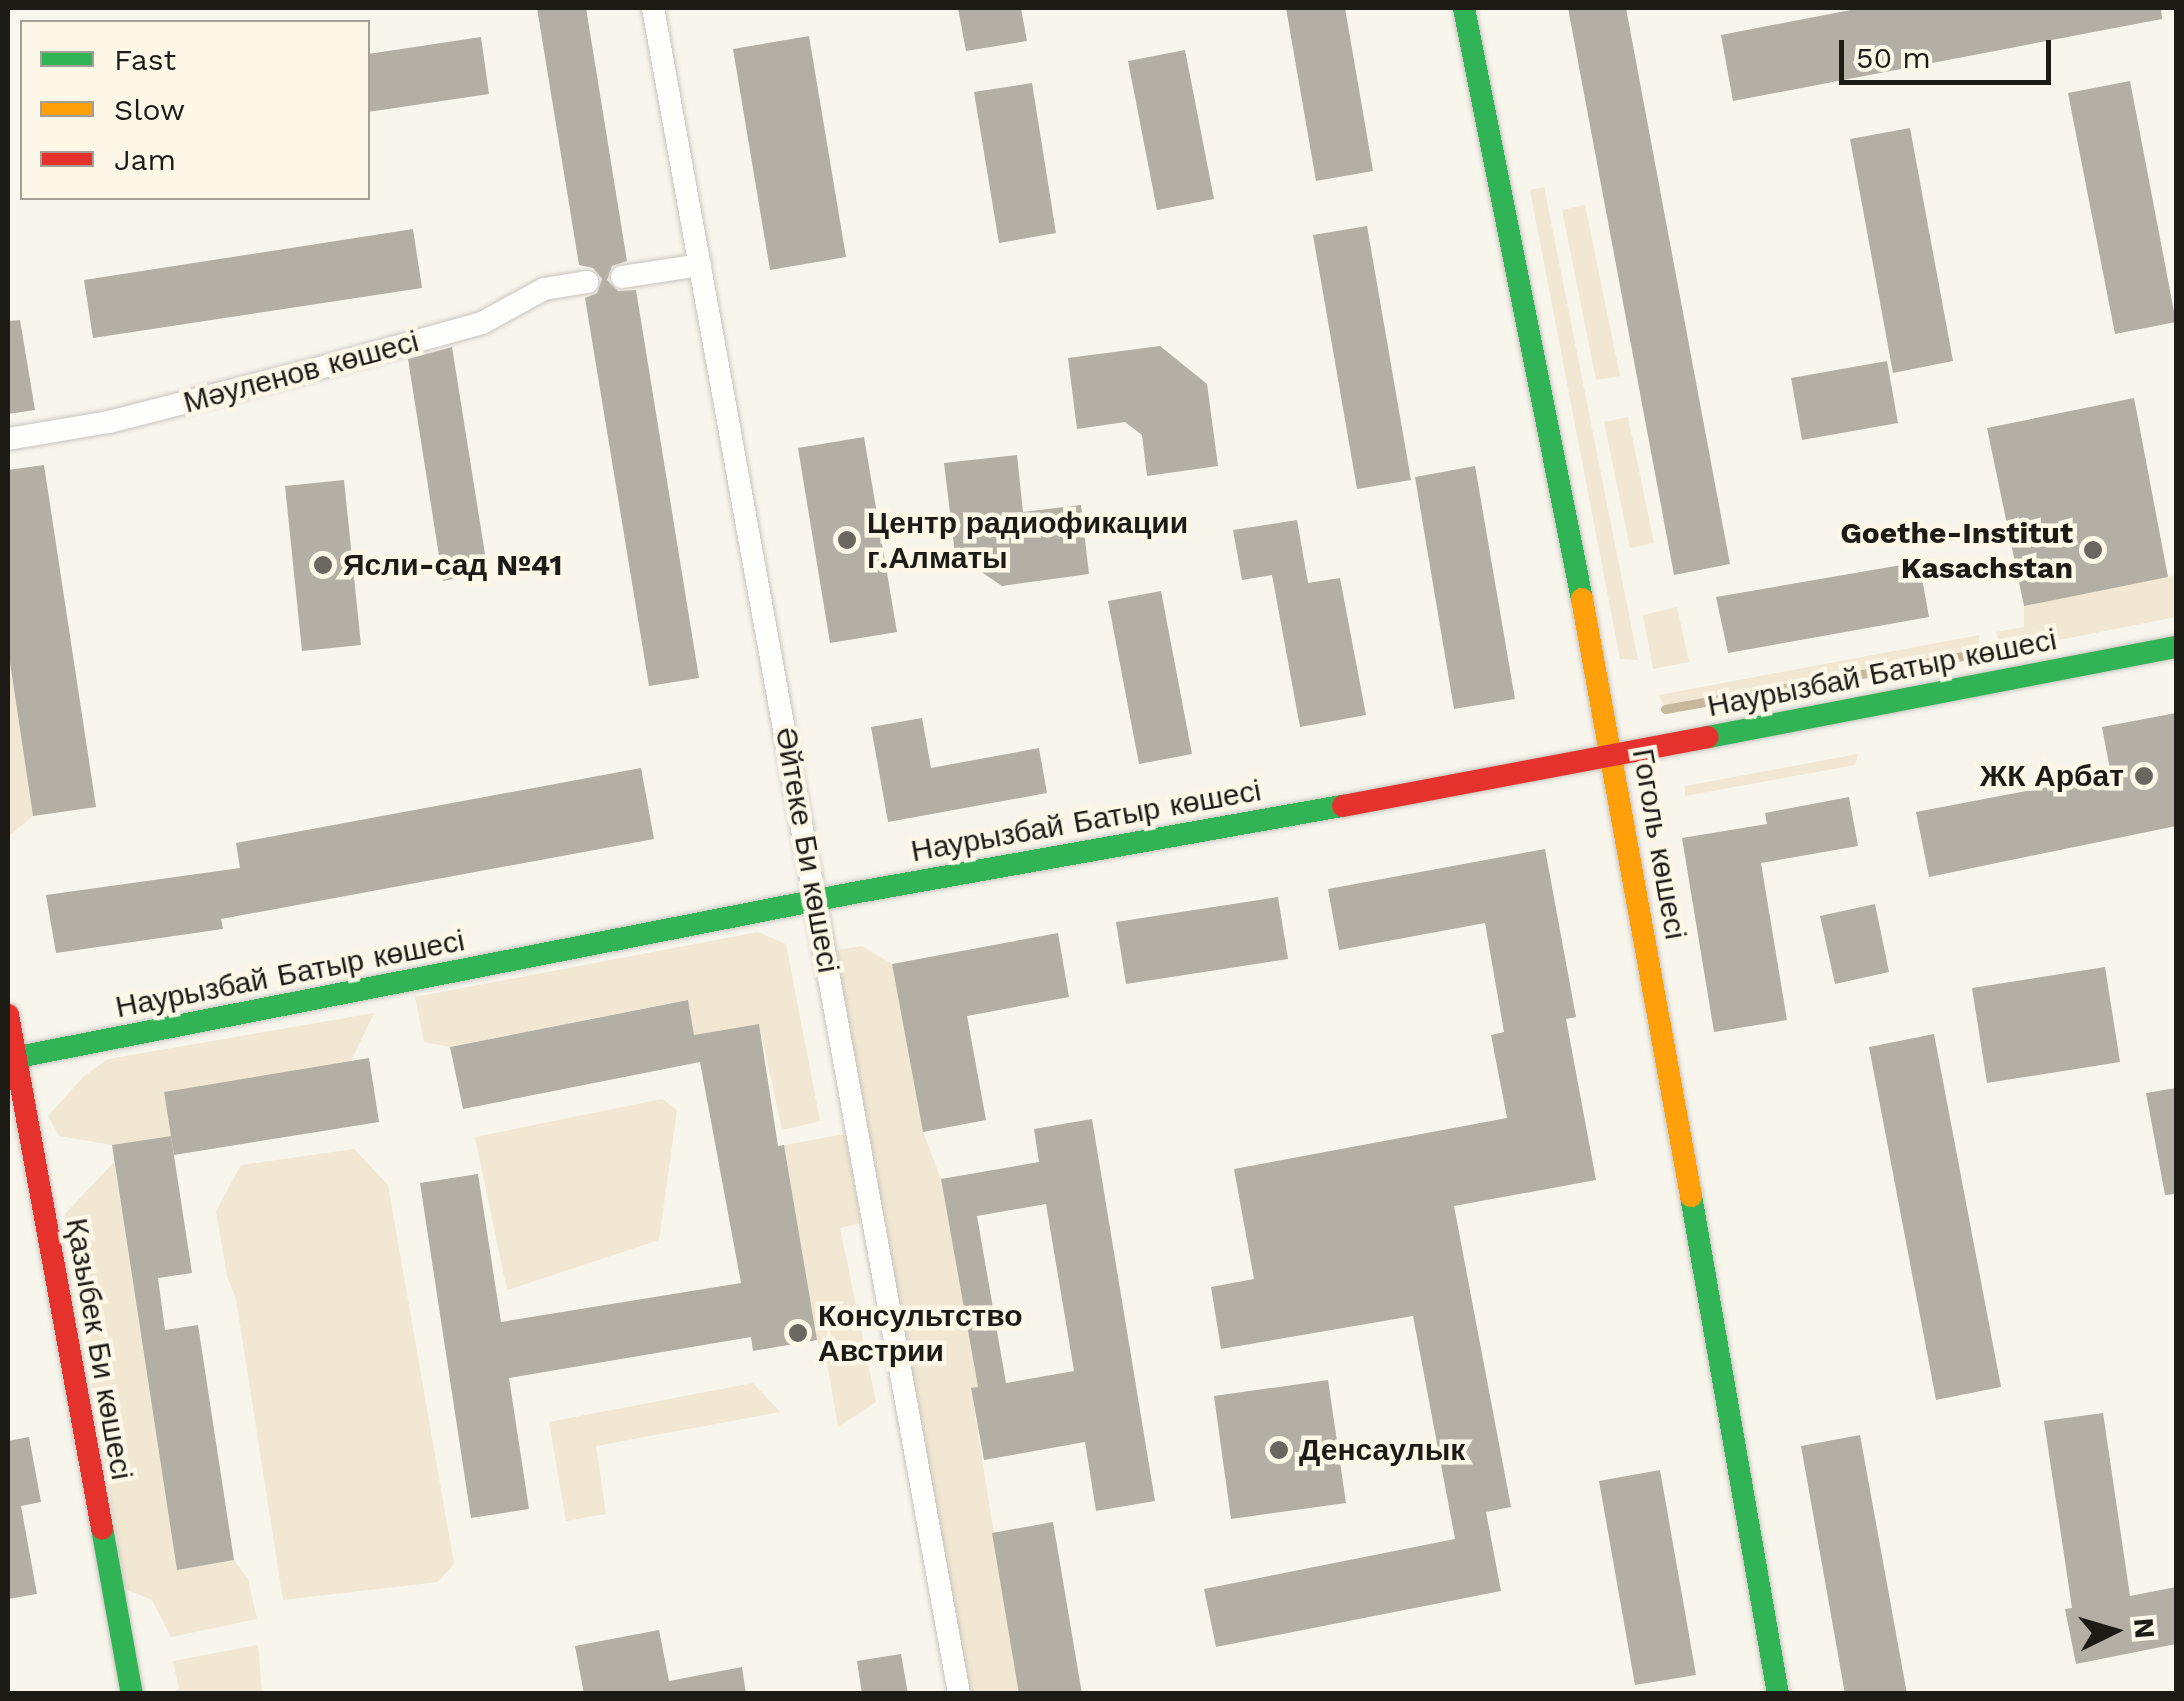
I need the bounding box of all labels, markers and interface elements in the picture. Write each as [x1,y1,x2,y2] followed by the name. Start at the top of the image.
[20,20,370,200] legend
[1844,20,2056,82] scale bar
[1856,40,1931,75] text: 50 m
[114,42,176,77] text: Fast
[114,92,185,127] text: Slow
[114,142,176,177] text: Jam
[180,323,422,421] street label: Мәуленов көшесі
[867,505,1188,576] place label: Центр радиофикации г.Алматы
[1840,515,2073,586] place label: Goethe-Institut Kasachstan
[836,529,858,551] marker: Центр радиофикации г.Алматы
[2082,539,2104,561] marker: Goethe-Institut Kasachstan
[343,547,562,583] place label: Ясли-сад №41
[312,554,334,576] marker: Ясли-сад №41
[1704,621,2060,725] street label: Наурызбай Батыр көшесі
[768,724,846,976] street label: Әйтеке Би көшесі
[1625,746,1693,942] street label: Гоголь көшесі
[1980,758,2124,794] place label: ЖК Арбат
[2133,765,2155,787] marker: ЖК Арбат
[908,772,1264,870] street label: Наурызбай Батыр көшесі
[112,922,468,1026] street label: Наурызбай Батыр көшесі
[58,1215,140,1483] street label: Қазыбек Би көшесі
[818,1298,1023,1368] place label: Консультство Австрии
[787,1322,809,1344] marker: Консультство Австрии
[1299,1432,1465,1468] place label: Денсаулык
[1268,1439,1290,1461] marker: Денсаулык
[2064,1581,2164,1681] north arrow
[2127,1617,2162,1640] text: N

